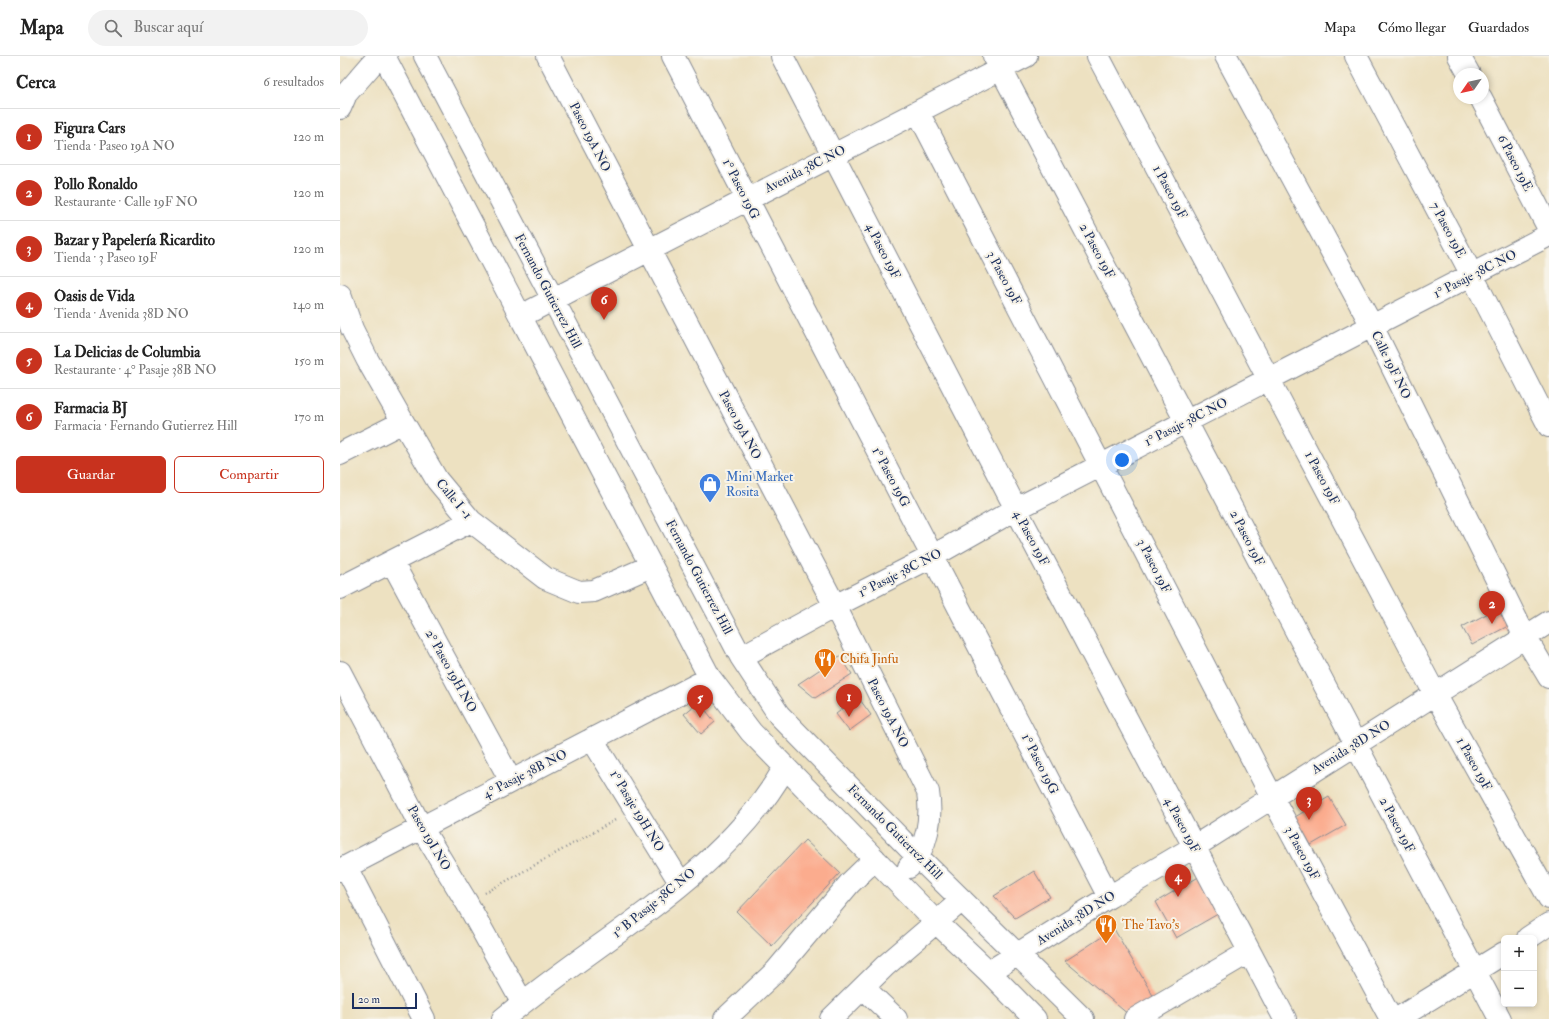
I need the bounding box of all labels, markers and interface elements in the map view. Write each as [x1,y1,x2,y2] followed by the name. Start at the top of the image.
[88,10,368,46] search box
[20,16,64,40] text: Mapa
[102,17,124,39] icon: search
[134,18,203,37] text: Buscar aquí
[1324,19,1356,36] text: Mapa
[1378,19,1446,36] text: Cómo llegar
[1468,19,1529,36] text: Guardados
[1453,68,1489,104] north arrow
[16,72,56,93] text: Cerca
[263,74,324,90] text: 6 resultados
[566,100,614,174] street label: Paseo 19A NO
[54,119,125,138] text: Figura Cars
[27,129,31,145] text: 1
[293,129,324,145] text: 120 m
[1494,132,1536,194] street label: 6 Paseo 19E
[54,138,175,154] text: Tienda · Paseo 19A NO
[761,142,848,197] street label: Avenida 38C NO
[719,156,763,222] street label: 1° Paseo 19G
[1149,163,1191,221] street label: 1 Paseo 19F
[54,175,138,194] text: Pollo Ronaldo
[26,185,32,201] text: 2
[293,185,324,201] text: 120 m
[54,194,198,210] text: Restaurante · Calle 19F NO
[1427,199,1469,261] street label: 7 Paseo 19E
[862,220,904,282] street label: 4 Paseo 19F
[1076,221,1118,281] street label: 2 Paseo 19F
[54,231,215,250] text: Bazar y Papelería Ricardito
[511,231,585,352] street label: Fernando Gutierrez Hill
[27,241,32,257] text: 3
[293,241,324,257] text: 120 m
[1431,246,1519,302] street label: 1° Pasaje 38C NO
[983,248,1025,308] street label: 3 Paseo 19F
[54,250,157,266] text: Tienda · 3 Paseo 19F
[54,287,135,306] text: Oasis de Vida
[591,287,617,320] pin: 6
[25,297,33,313] text: 4
[293,297,324,313] text: 140 m
[54,306,189,322] text: Tienda · Avenida 38D NO
[1368,328,1414,402] street label: Calle 19F NO
[54,343,200,362] text: La Delicias de Columbia
[26,353,32,369] text: 5
[294,353,324,369] text: 150 m
[54,362,216,378] text: Restaurante · 4° Pasaje 38B NO
[715,388,765,462] street label: Paseo 19A NO
[1142,394,1230,450] street label: 1° Pasaje 38C NO
[54,399,128,418] text: Farmacia BJ
[26,409,32,425] text: 6
[294,409,324,425] text: 170 m
[54,418,237,434] text: Farmacia · Fernando Gutierrez Hill
[869,444,914,510] street label: 1° Paseo 19G
[1301,449,1343,507] street label: 1 Paseo 19F
[1112,450,1132,470] your location
[16,456,166,493] button: Guardar
[174,456,324,493] button: Compartir
[726,469,793,500] place label: Mini Market Rosita
[697,471,723,504] shop icon: Mini Market Rosita
[433,476,476,523] street label: Calle I -1
[1010,507,1052,569] street label: 4 Paseo 19F
[1226,508,1268,568] street label: 2 Paseo 19F
[662,517,736,638] street label: Fernando Gutierrez Hill
[1134,536,1174,596] street label: 3 Paseo 19F
[856,545,944,601] street label: 1° Pasaje 38C NO
[1479,591,1505,624] pin: 2
[422,627,480,715] street label: 2° Paseo 19H NO
[812,646,838,679] restaurant icon: Chifa Jinfu
[840,651,899,667] place label: Chifa Jinfu
[864,676,912,750] street label: Paseo 19A NO
[836,684,862,717] pin: 1
[687,685,713,718] pin: 5
[1308,716,1393,778] street label: Avenida 38D NO
[1018,731,1062,797] street label: 1° Paseo 19G
[1453,735,1495,793] street label: 1 Paseo 19F
[480,746,570,802] street label: 4° Pasaje 38B NO
[606,767,668,855] street label: 1° Pasaje 19H NO
[844,781,946,883] street label: Fernando Gutierrez Hill
[1296,787,1322,820] pin: 3
[1161,794,1203,856] street label: 4 Paseo 19F
[1376,795,1418,855] street label: 2 Paseo 19F
[404,802,454,874] street label: Paseo 19I NO
[1281,823,1323,883] street label: 3 Paseo 19F
[1165,864,1191,897] pin: 4
[609,865,699,941] street label: 1° B Pasaje 38C NO
[1033,887,1118,949] street label: Avenida 38D NO
[1093,912,1119,945] restaurant icon: The Tavo's
[1122,917,1180,933] place label: The Tavo's
[1501,935,1537,1007] map controls
[1501,935,1537,971] button: +
[1501,971,1537,1007] button: −
[352,991,417,1010] scale bar
[358,993,380,1006] text: 20 m

